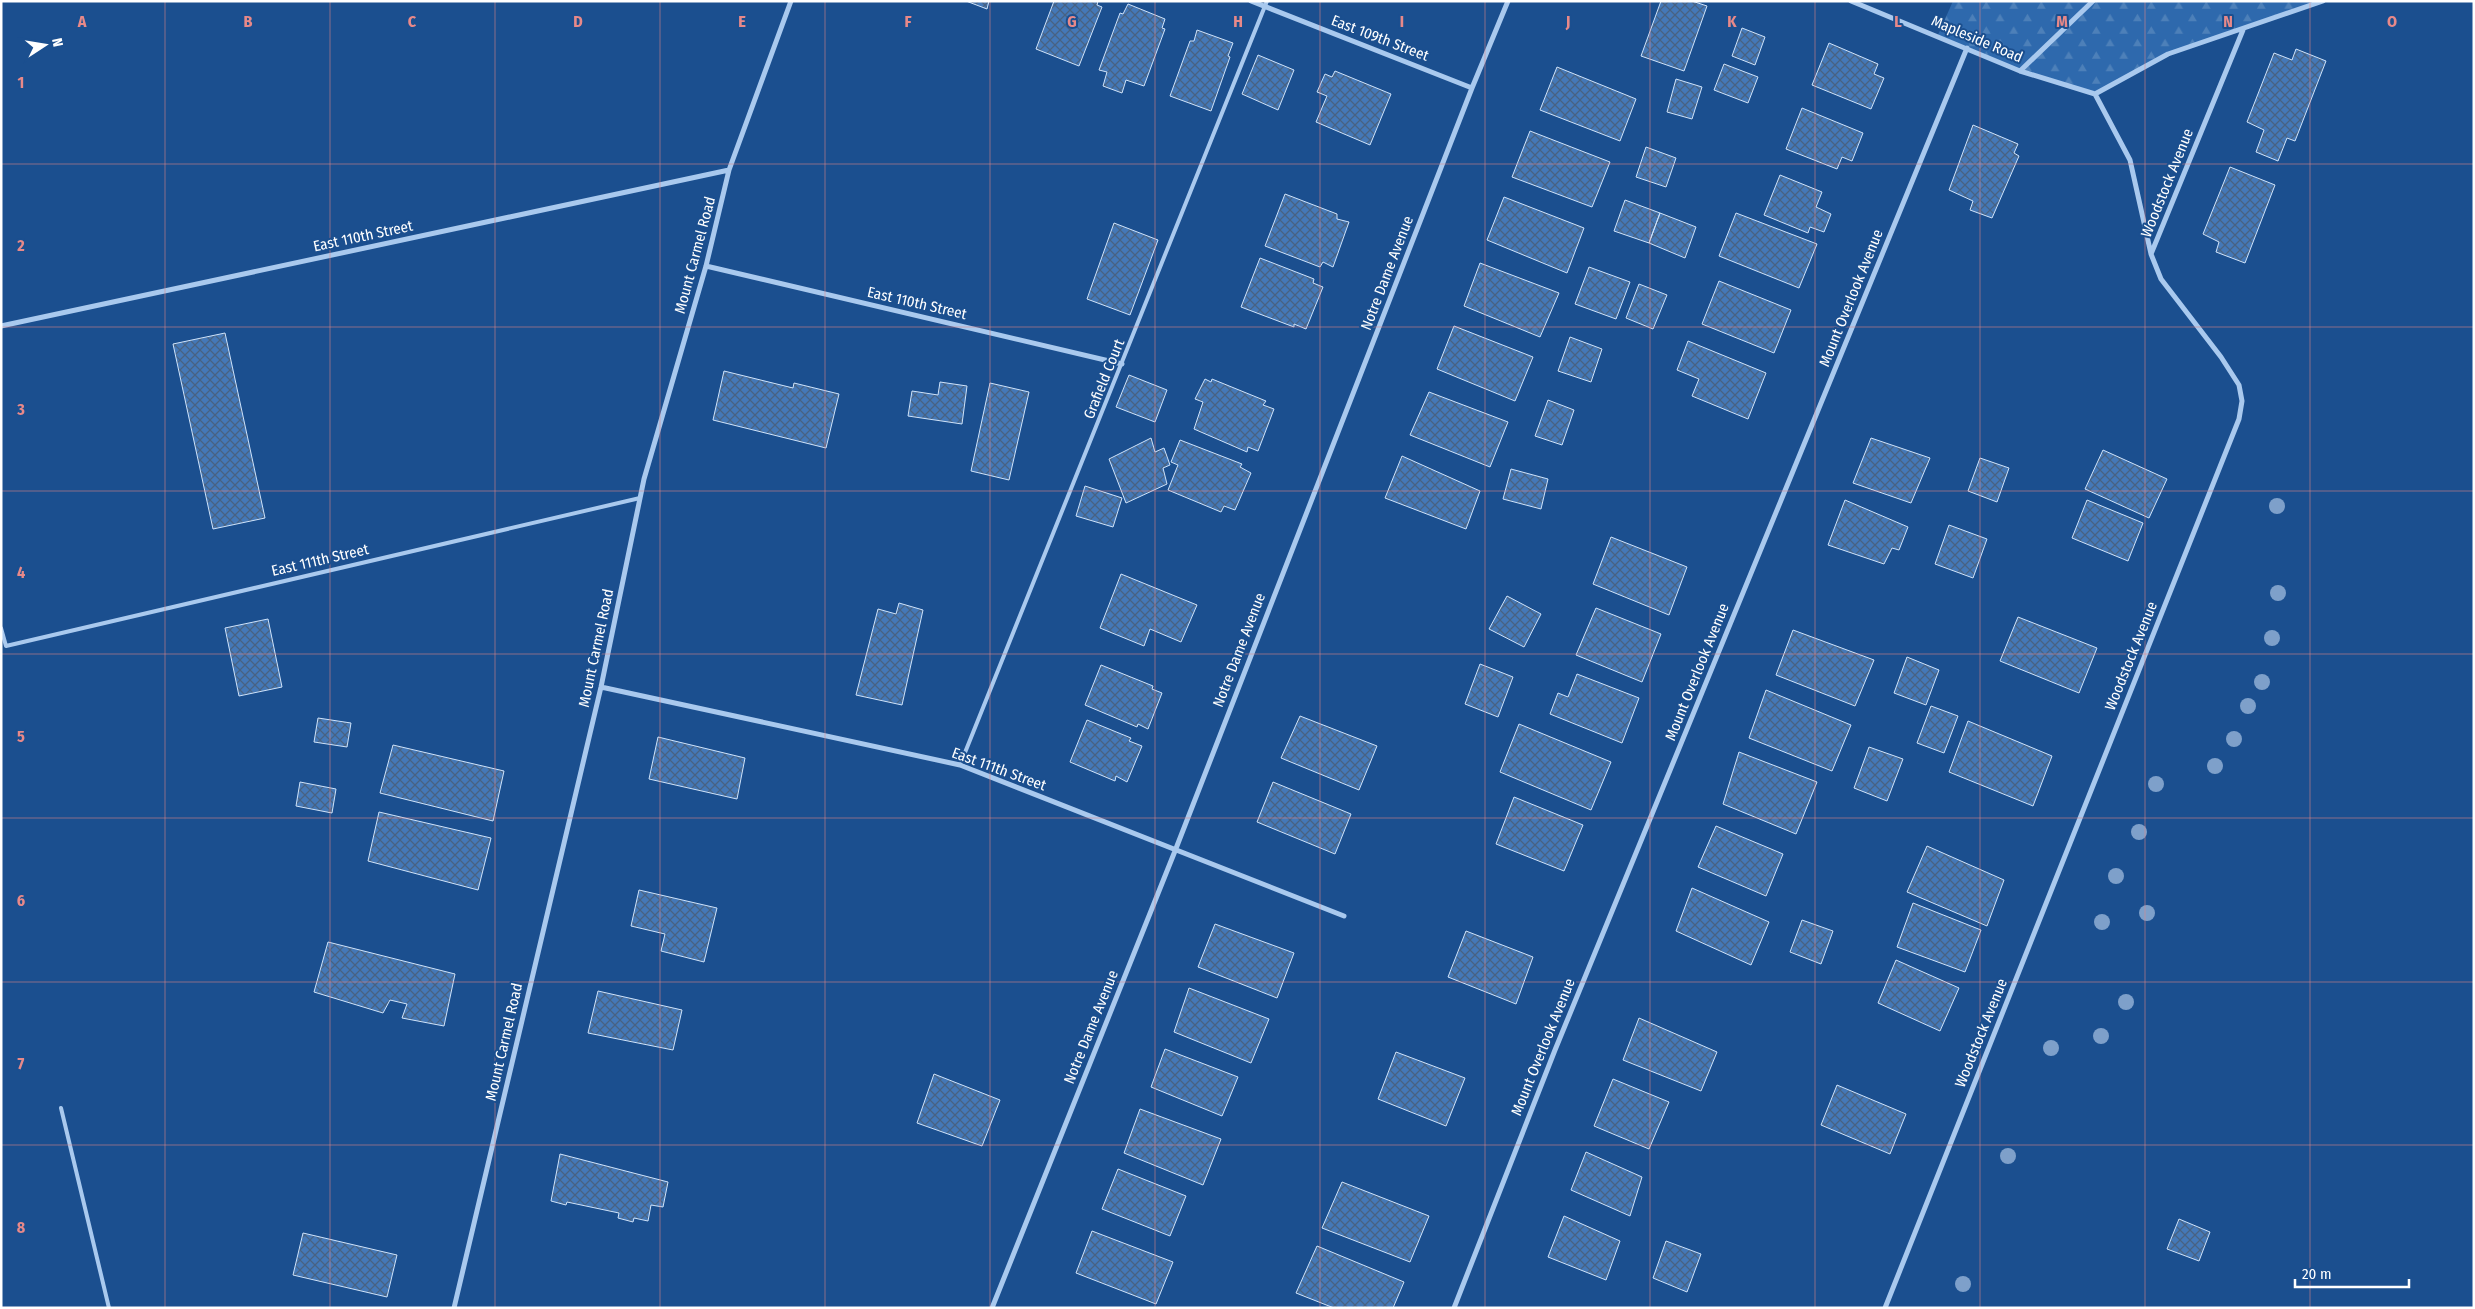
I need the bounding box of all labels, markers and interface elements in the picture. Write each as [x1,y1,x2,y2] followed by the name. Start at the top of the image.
[1329,11,1431,65] street label: East 109th Street
[77,12,87,31] text: A
[244,12,253,31] text: B
[408,12,417,31] text: C
[573,12,583,31] text: D
[738,12,746,31] text: E
[904,12,912,31] text: F
[1067,12,1077,31] text: G
[1233,12,1243,31] text: H
[1400,12,1404,31] text: I
[1565,12,1570,31] text: J
[1727,12,1737,31] text: K
[1894,12,1902,31] text: L
[1929,12,2025,66] street label: Mapleside Road
[2056,12,2068,31] text: M
[2223,12,2233,31] text: N
[2387,12,2397,31] text: O
[20,20,70,70] north arrow
[48,37,66,48] text: N
[18,73,24,92] text: 1
[2137,126,2197,240] street label: Woodstock Avenue
[671,195,719,315] street label: Mount Carmel Road
[1357,213,1417,333] street label: Notre Dame Avenue
[312,217,415,255] street label: East 110th Street
[1815,227,1887,369] street label: Mount Overlook Avenue
[16,236,25,255] text: 2
[866,283,969,323] street label: East 110th Street
[1080,336,1128,422] street label: Grafield Court
[16,400,25,419] text: 3
[270,540,370,580] street label: East 111th Street
[17,563,25,582] text: 4
[575,587,617,709] street label: Mount Carmel Road
[1209,590,1269,710] street label: Notre Dame Avenue
[2101,599,2161,713] street label: Woodstock Avenue
[1661,601,1733,743] street label: Mount Overlook Avenue
[17,727,25,746] text: 5
[949,744,1049,794] street label: East 111th Street
[17,891,25,910] text: 6
[1060,967,1122,1087] street label: Notre Dame Avenue
[1507,976,1579,1118] street label: Mount Overlook Avenue
[1951,976,2011,1090] street label: Woodstock Avenue
[482,981,526,1103] street label: Mount Carmel Road
[18,1054,25,1073] text: 7
[17,1218,26,1237] text: 8
[2295,1256,2409,1288] scale bar
[2302,1265,2332,1283] text: 20 m

